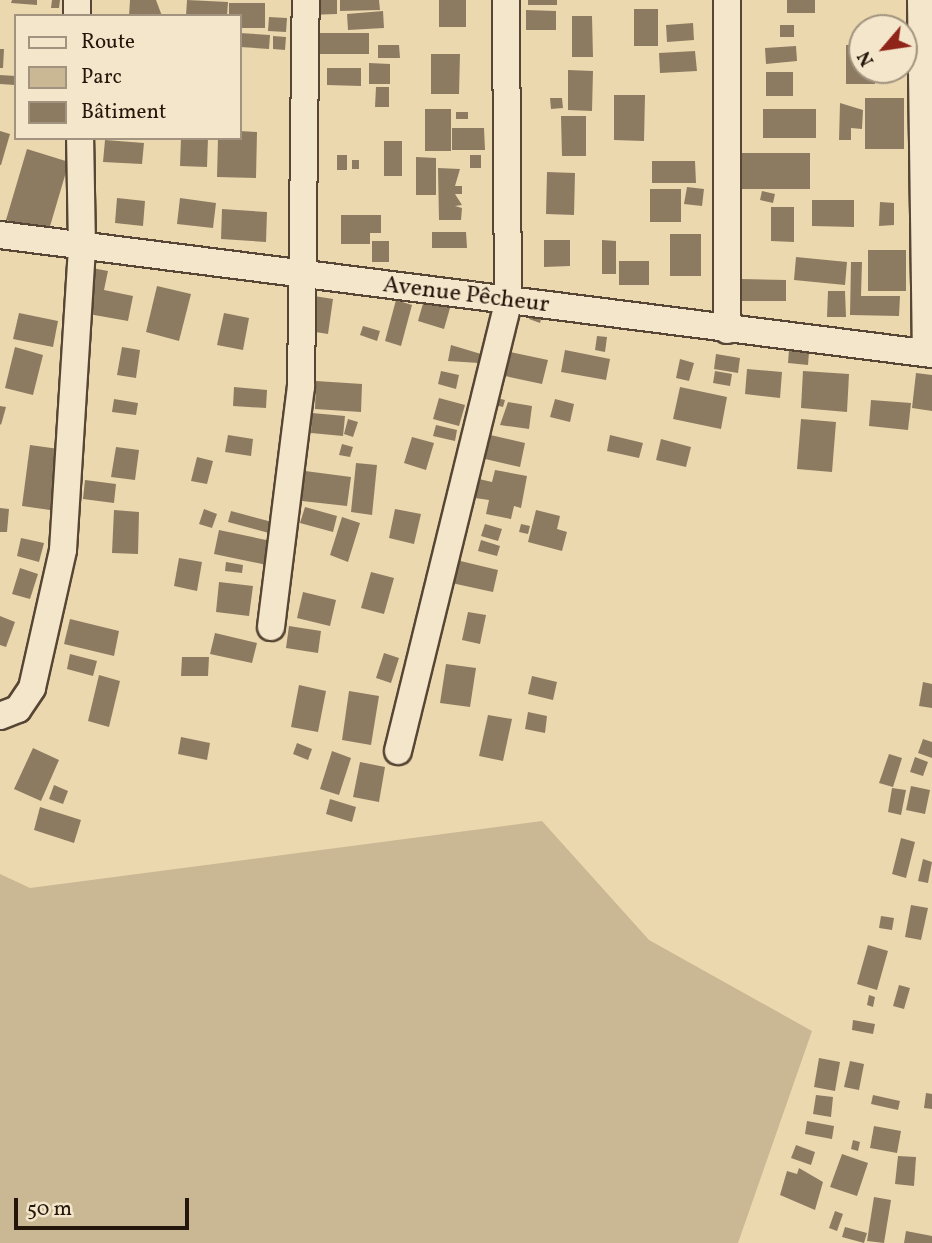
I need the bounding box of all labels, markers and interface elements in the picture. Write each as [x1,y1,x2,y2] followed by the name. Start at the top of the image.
[14,14,242,140] legend
[848,14,918,84] north arrow
[81,28,135,57] text: Route
[852,46,881,71] text: N
[81,63,122,92] text: Parc
[81,98,166,127] text: Bâtiment
[381,271,551,321] street label: Avenue Pêcheur
[18,1184,192,1228] scale bar
[27,1195,72,1224] text: 50 m

